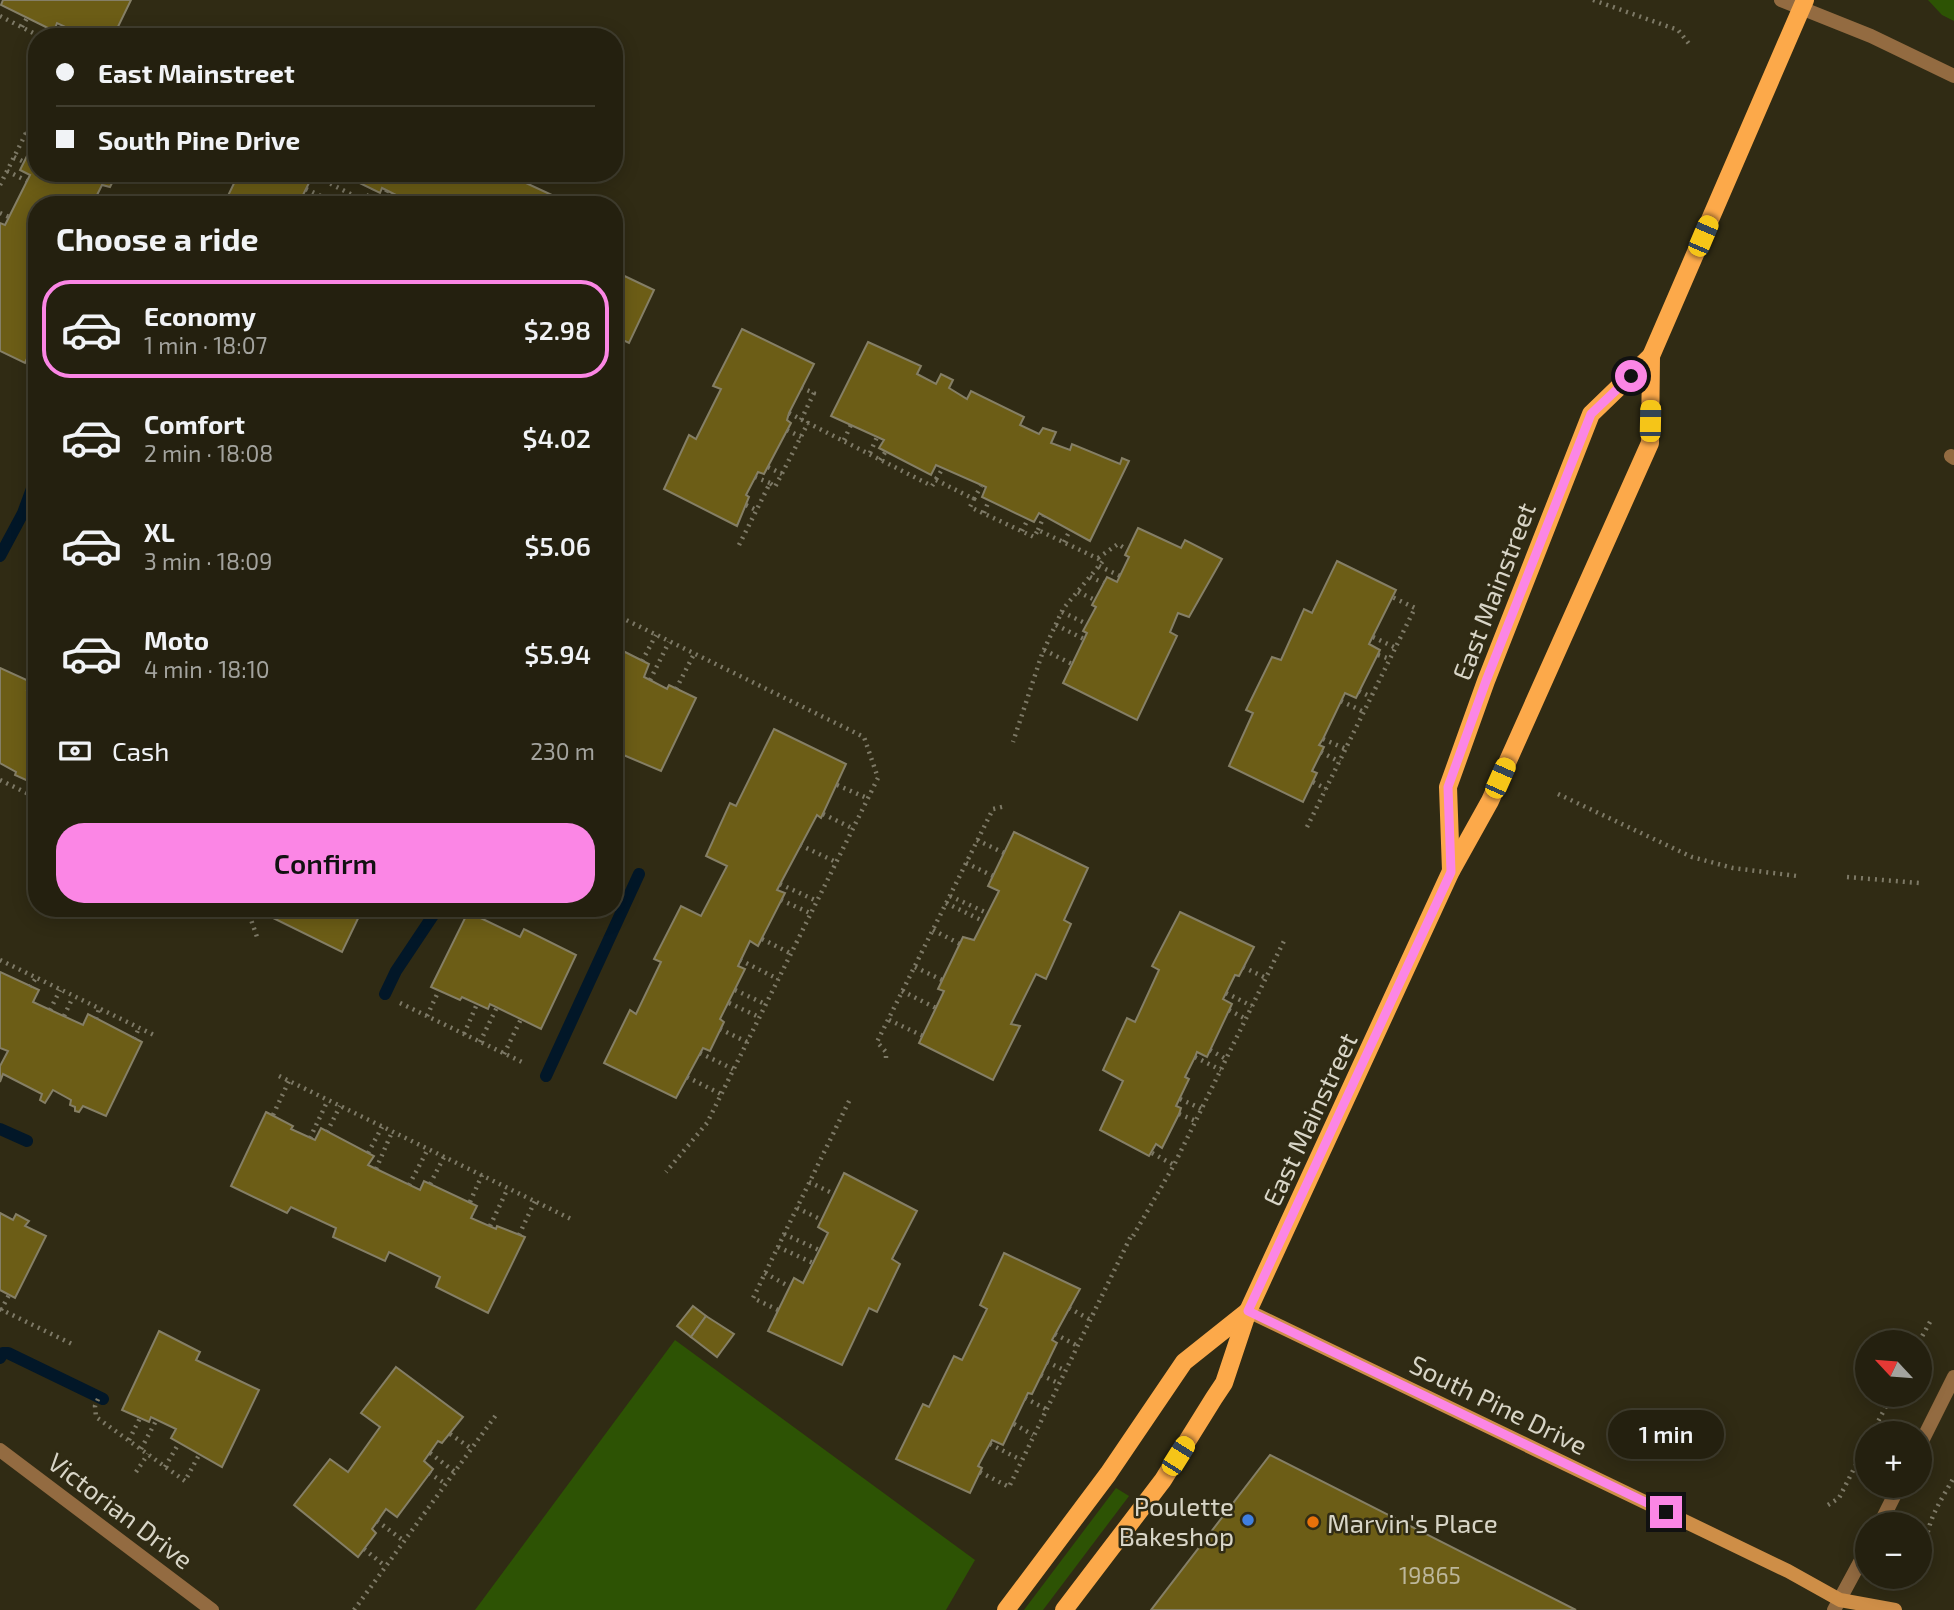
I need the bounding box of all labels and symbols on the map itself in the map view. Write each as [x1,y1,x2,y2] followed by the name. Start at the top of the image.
[1686,213,1721,259] car
[1615,360,1647,392] route start
[1640,400,1661,442] car
[1445,498,1541,684] street label: East Mainstreet
[1482,755,1519,801] car
[1255,1027,1363,1210] street label: East Mainstreet
[1855,1330,1932,1407] north arrow
[1405,1348,1593,1460] street label: South Pine Drive
[1608,1410,1724,1460] callout: 1 min
[1158,1433,1199,1479] car
[42,1445,200,1575] street label: Victorian Drive
[1119,1490,1234,1551] place label: Poulette Bakeshop
[1650,1496,1682,1528] route end
[1327,1507,1498,1538] place label: Marvin's Place
[1240,1512,1256,1528] marker: Poulette Bakeshop
[1305,1514,1321,1530] marker: Marvin's Place
[1399,1561,1461,1589] house number: 19865

